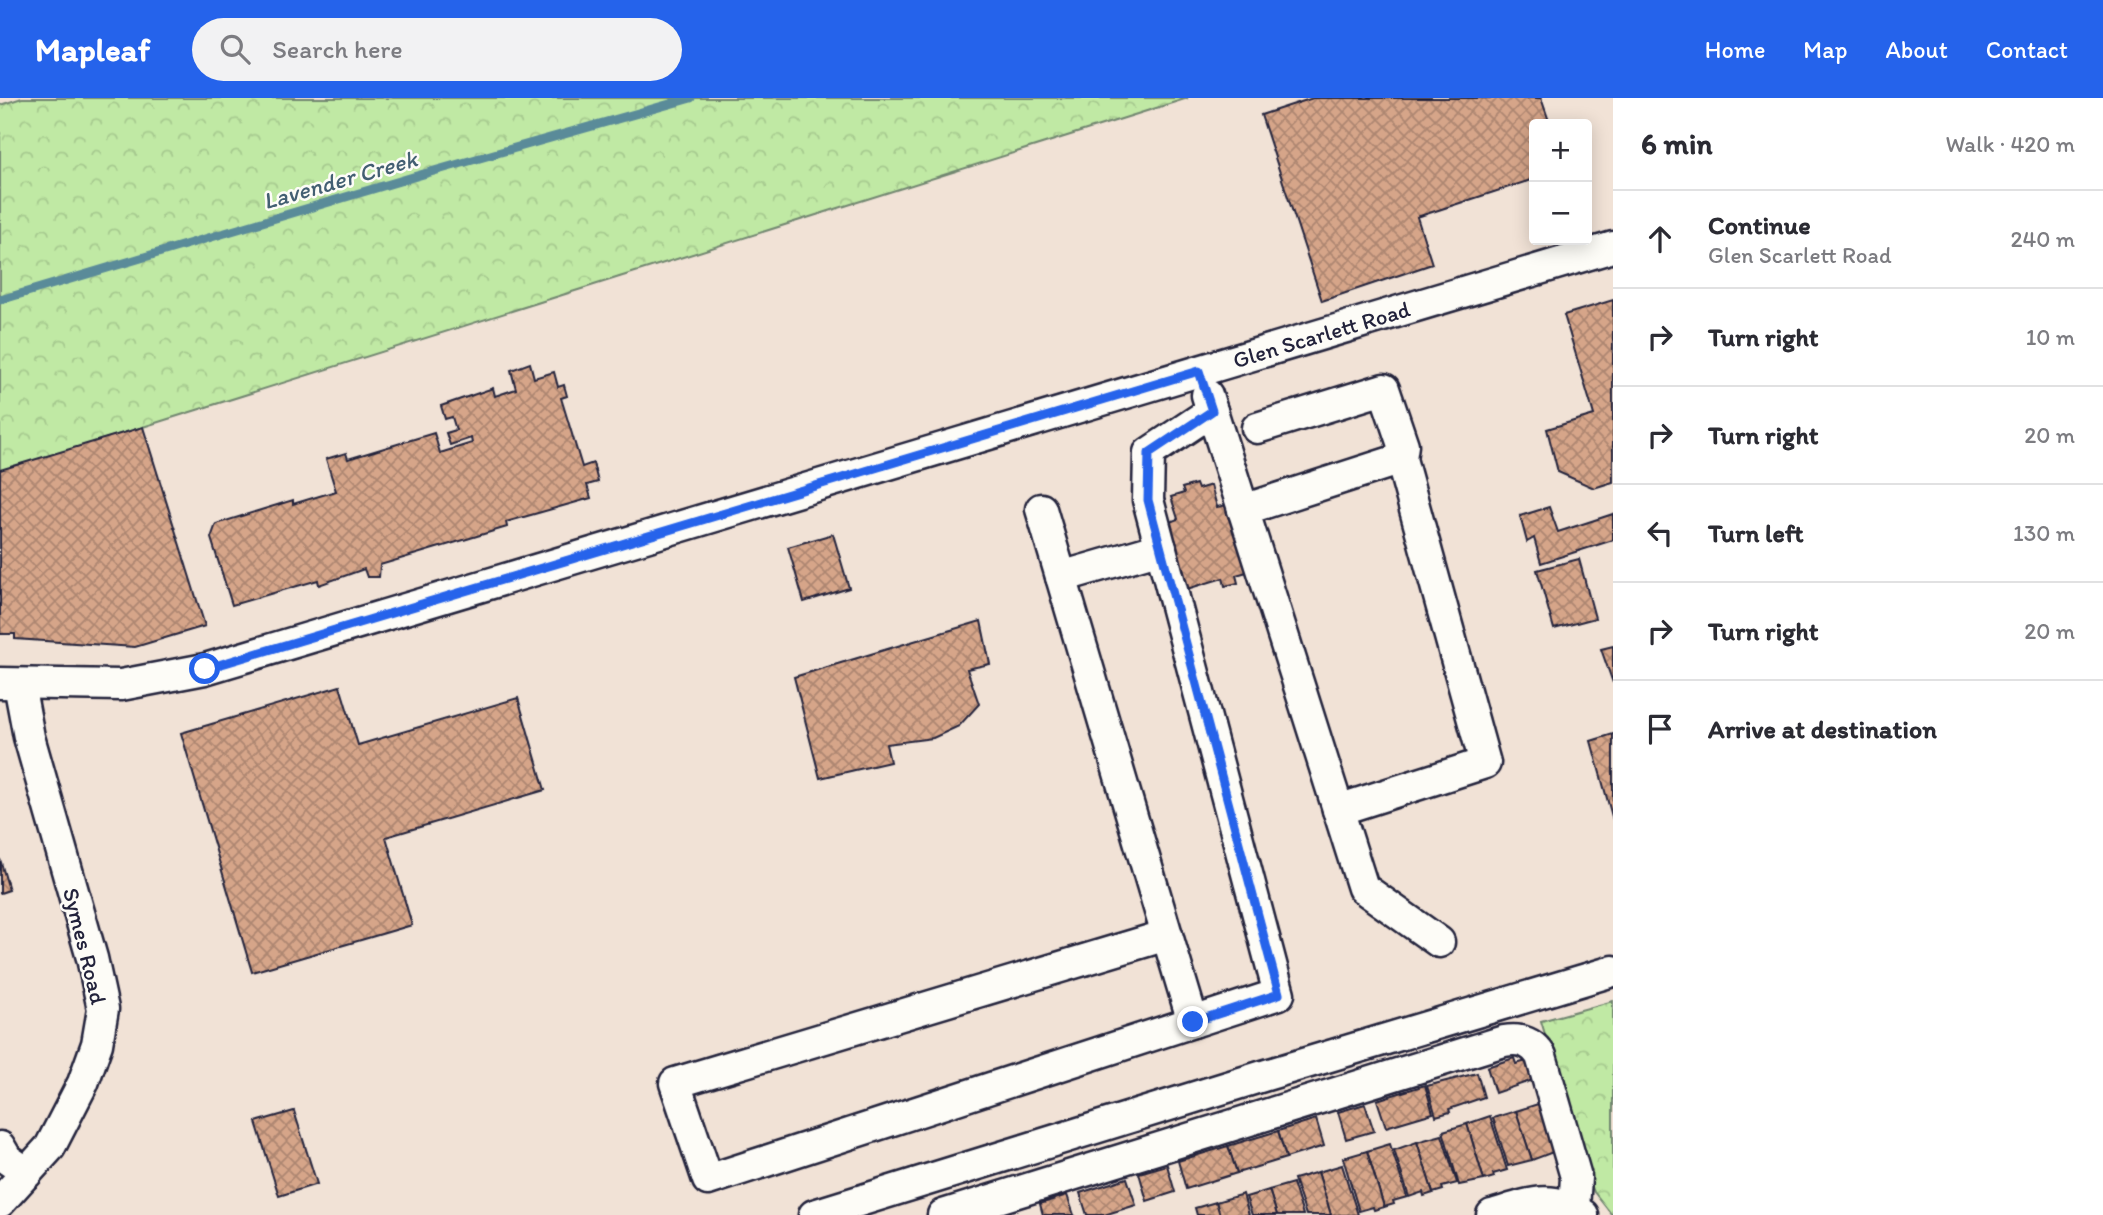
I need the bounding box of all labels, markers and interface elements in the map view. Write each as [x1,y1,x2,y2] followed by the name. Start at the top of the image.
[192,18,682,81] search box
[35,30,150,69] text: Mapleaf
[216,30,254,68] icon: search
[272,33,403,65] text: Search here
[1705,35,1765,64] text: Home
[1803,35,1847,64] text: Map
[1885,35,1948,64] text: About
[1986,35,2068,64] text: Contact
[1529,119,1592,245] map controls
[1529,119,1592,182] button: +
[1641,125,1713,162] text: 6 min
[1945,130,2075,158] text: Walk · 420 m
[259,143,422,215] water label: Lavender Creek
[1529,182,1592,245] button: −
[1708,209,1811,241] text: Continue
[1641,220,1679,258] icon: ahead
[2010,225,2075,253] text: 240 m
[1708,241,1892,269] text: Glen Scarlett Road
[1229,295,1414,374] street label: Glen Scarlett Road
[1641,318,1679,356] icon: right
[1708,321,1819,353] text: Turn right
[2026,323,2075,351] text: 10 m
[1641,416,1679,454] icon: right
[1708,419,1819,451] text: Turn right
[2024,421,2075,449] text: 20 m
[1641,514,1679,552] icon: left
[1708,517,1804,549] text: Turn left
[2013,519,2075,547] text: 130 m
[1641,612,1679,650] icon: right
[1708,615,1819,647] text: Turn right
[2024,617,2075,645] text: 20 m
[189,653,220,684] route start
[1641,710,1679,748] icon: arrive
[1708,713,1937,745] text: Arrive at destination
[57,885,113,1007] street label: Symes Road
[1177,1006,1208,1037] route end

